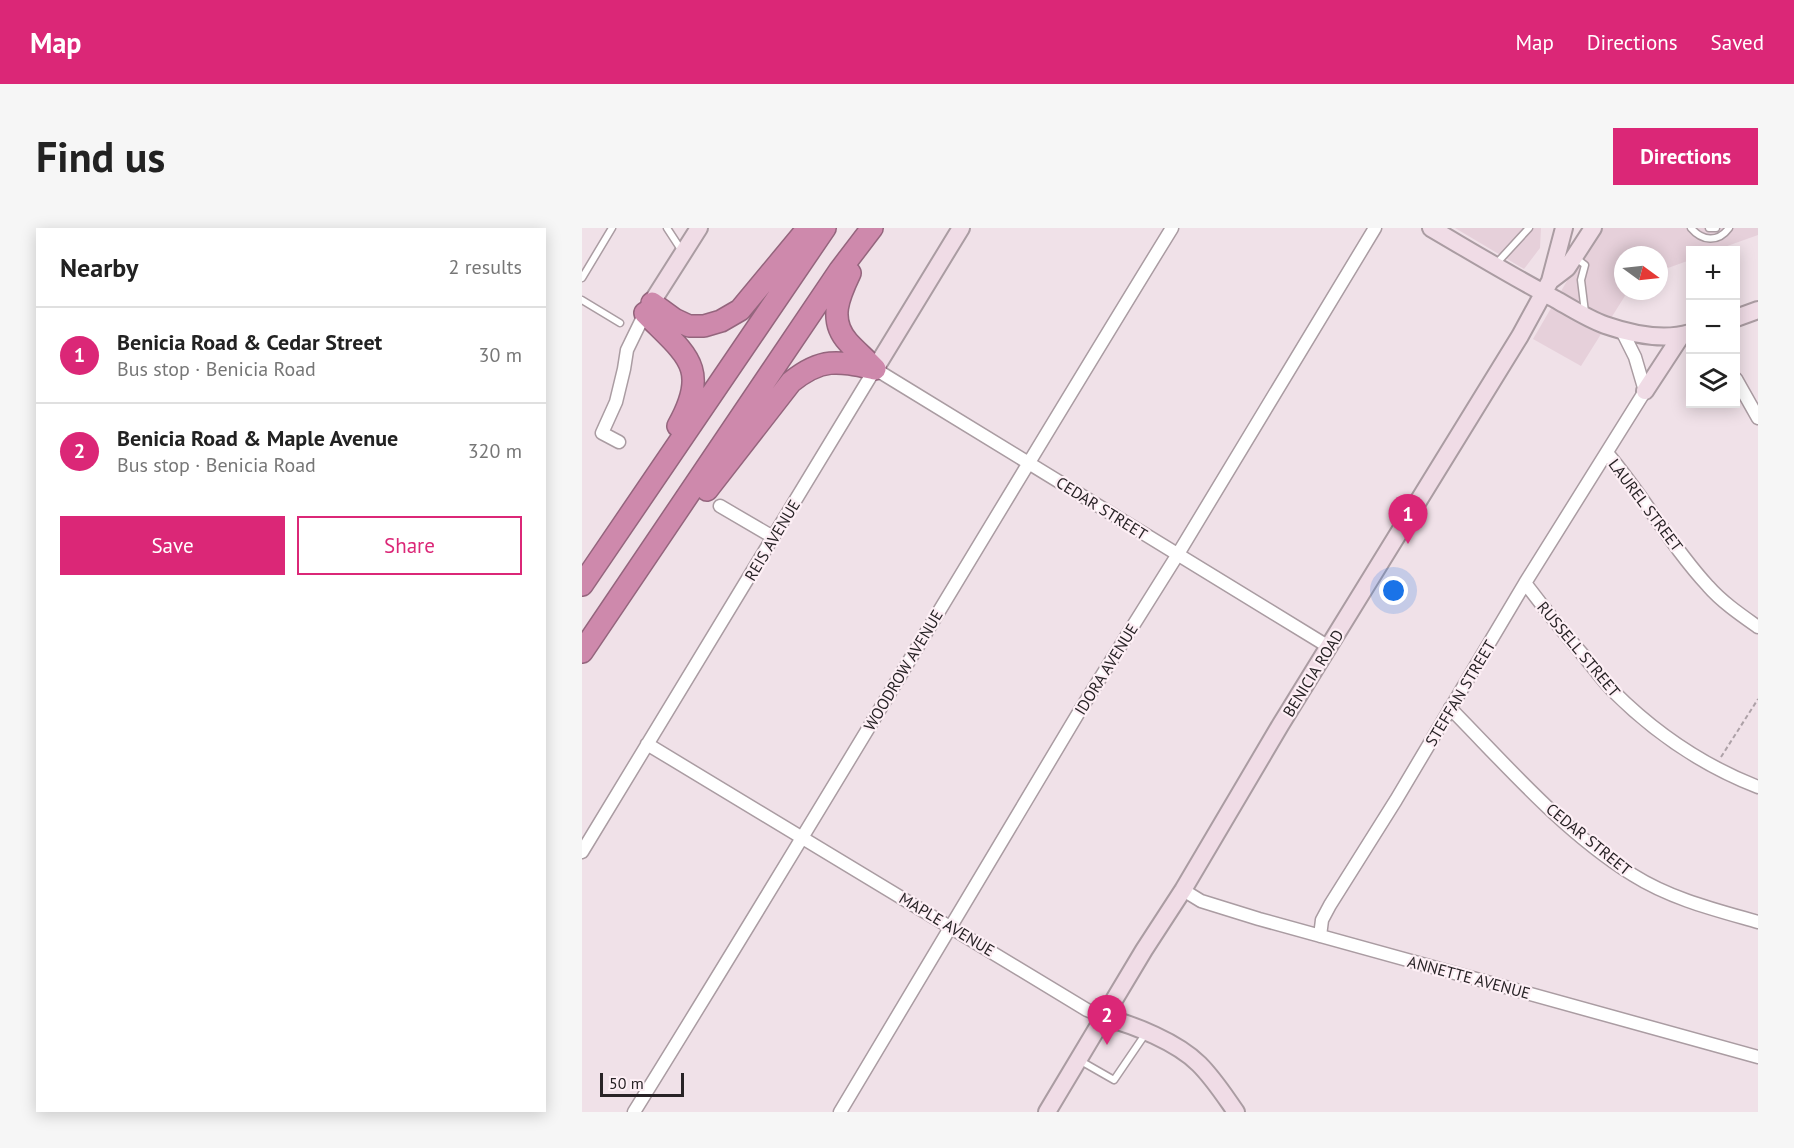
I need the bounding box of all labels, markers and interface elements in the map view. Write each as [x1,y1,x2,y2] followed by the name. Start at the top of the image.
[30,24,81,61] text: Map
[1515,29,1554,56] text: Map
[1587,29,1678,56] text: Directions
[1711,29,1764,56] text: Saved
[1613,128,1758,185] button: Directions
[36,129,165,184] text: Find us
[1614,246,1668,300] north arrow
[1686,246,1740,408] map controls
[1686,246,1740,300] button: +
[60,251,138,284] text: Nearby
[449,254,522,280] text: 2 results
[1686,300,1740,354] button: −
[117,328,382,356] text: Benicia Road & Cedar Street
[74,342,85,368] text: 1
[479,342,522,368] text: 30 m
[1686,354,1740,408] button: layers
[117,356,316,382] text: Bus stop · Benicia Road
[117,424,398,452] text: Benicia Road & Maple Avenue
[74,438,85,464] text: 2
[468,438,522,464] text: 320 m
[117,452,316,478] text: Bus stop · Benicia Road
[1605,455,1687,555] street label: LAUREL STREET
[1053,472,1151,544] street label: CEDAR STREET
[1388,494,1428,544] pin: 1
[740,496,804,584] street label: REIS AVENUE
[60,516,285,575] button: Save
[297,516,522,575] button: Share
[1379,576,1408,605] your location
[1533,597,1625,701] street label: RUSSELL STREET
[859,606,947,734] street label: WOODROW AVENUE
[1070,620,1142,718] street label: IDORA AVENUE
[1278,626,1348,720] street label: BENICIA ROAD
[1421,636,1499,750] street label: STEFFAN STREET
[1542,799,1636,880] street label: CEDAR STREET
[896,888,998,960] street label: MAPLE AVENUE
[1406,951,1532,1003] street label: ANNETTE AVENUE
[1088,996,1126,1045] pin: 2
[600,1070,684,1098] scale bar
[609,1073,644,1093] text: 50 m

